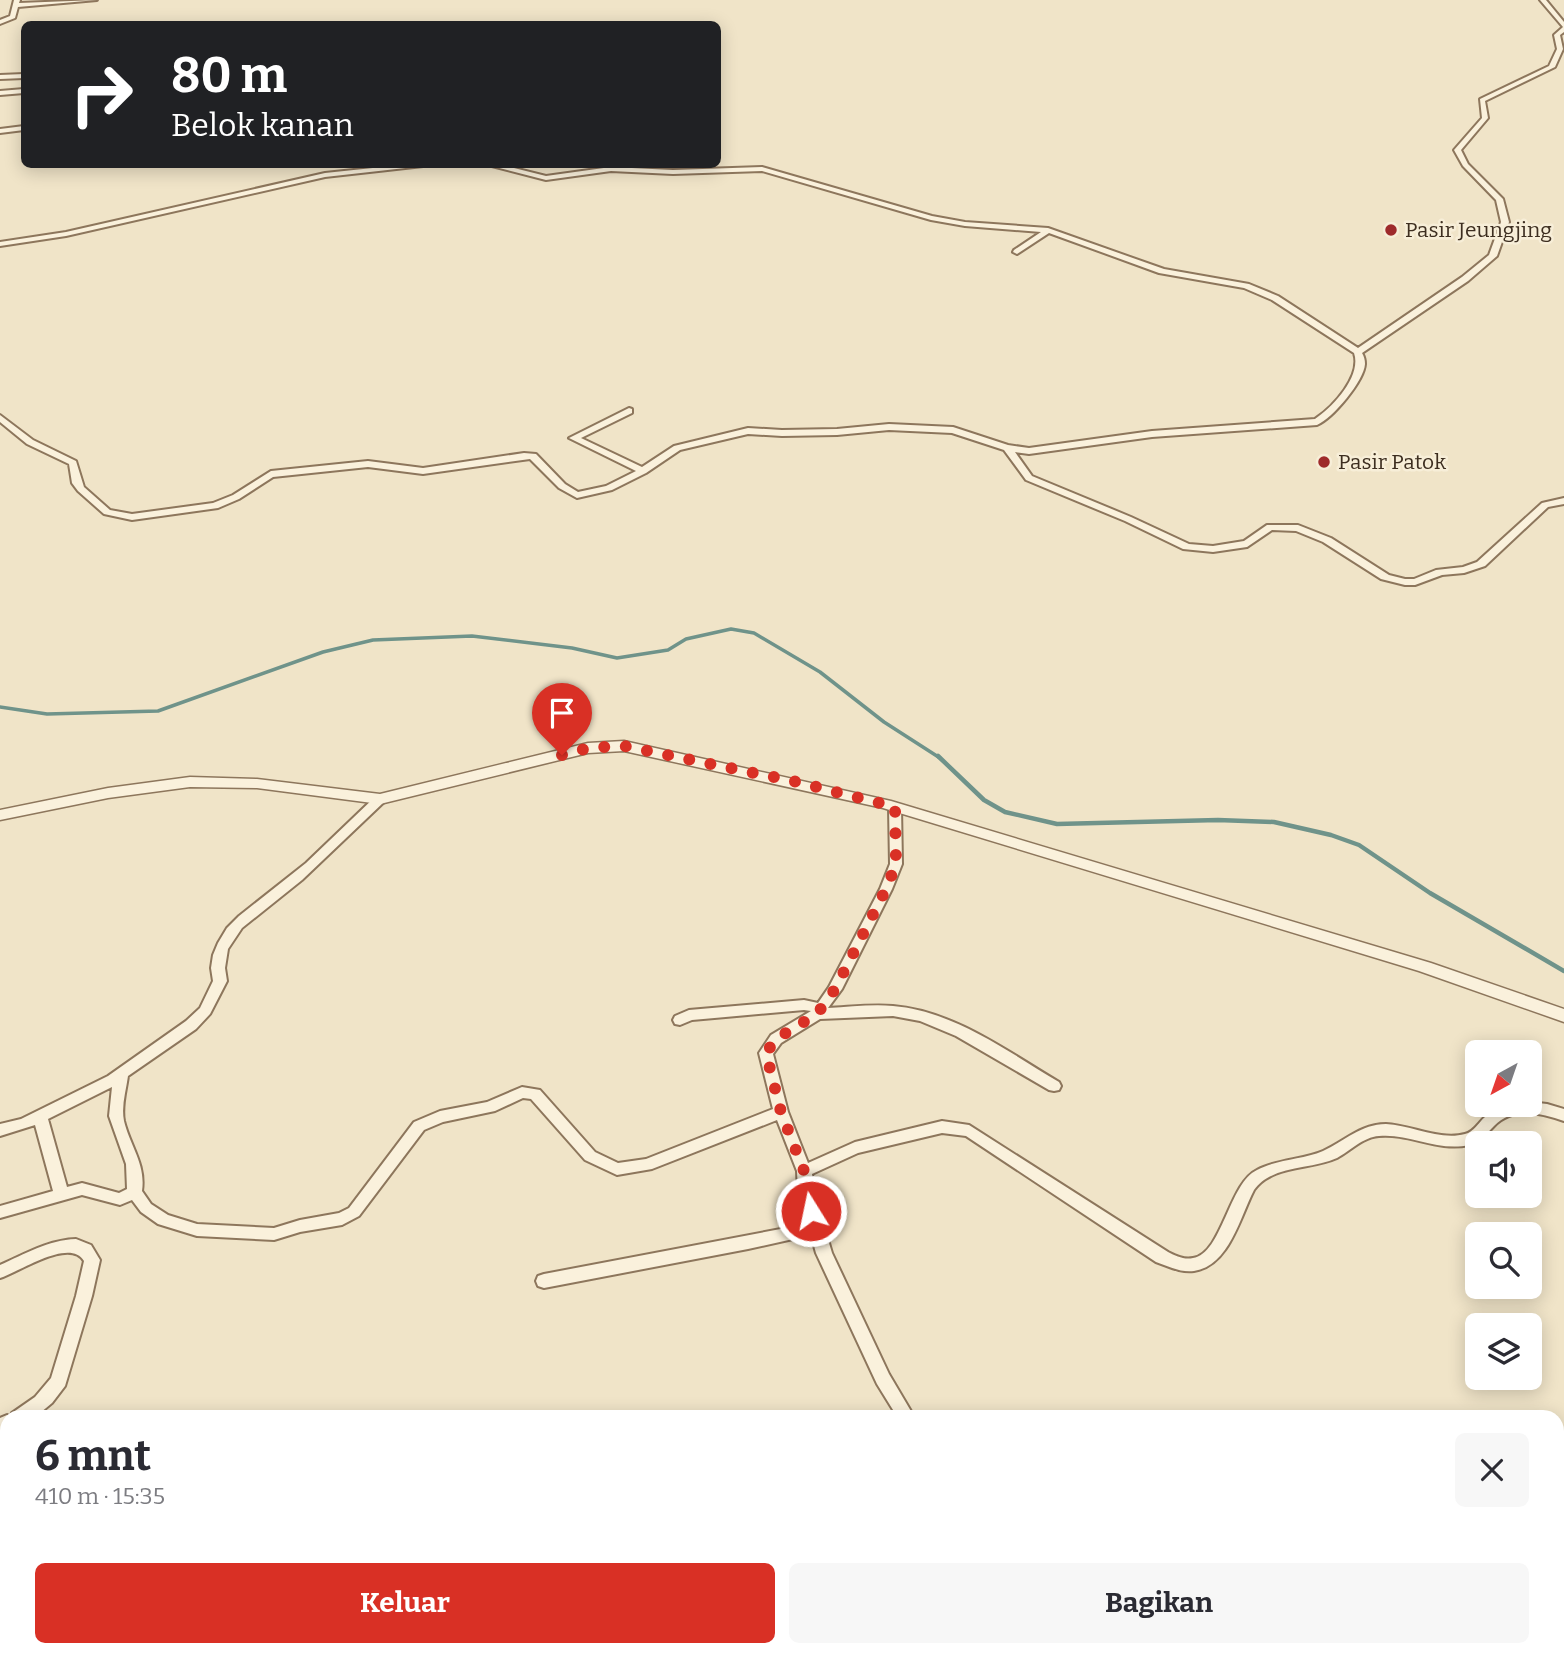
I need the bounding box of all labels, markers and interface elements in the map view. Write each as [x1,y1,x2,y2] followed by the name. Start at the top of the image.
[171,46,287,105] text: 80 m
[56,49,147,140] icon: right
[171,106,354,144] text: Belok kanan
[1405,217,1552,243] place label: Pasir Jeungjing
[1383,222,1399,238] marker: Pasir Jeungjing
[1338,449,1446,475] place label: Pasir Patok
[1316,454,1332,470] marker: Pasir Patok
[532,683,592,755] pin
[543,694,581,732] icon: arrive
[1465,1040,1542,1116] north arrow
[1465,1040,1542,1390] map controls
[1465,1131,1542,1208] button: sound
[774,1174,848,1248] position arrow
[1465,1222,1542,1299] button: search
[1465,1313,1542,1390] button: layers
[35,1431,151,1481] text: 6 mnt
[1455,1433,1529,1507] button: close
[35,1482,165,1510] text: 410 m · 15:35
[35,1563,775,1643] button: Keluar
[789,1563,1529,1643] button: Bagikan

